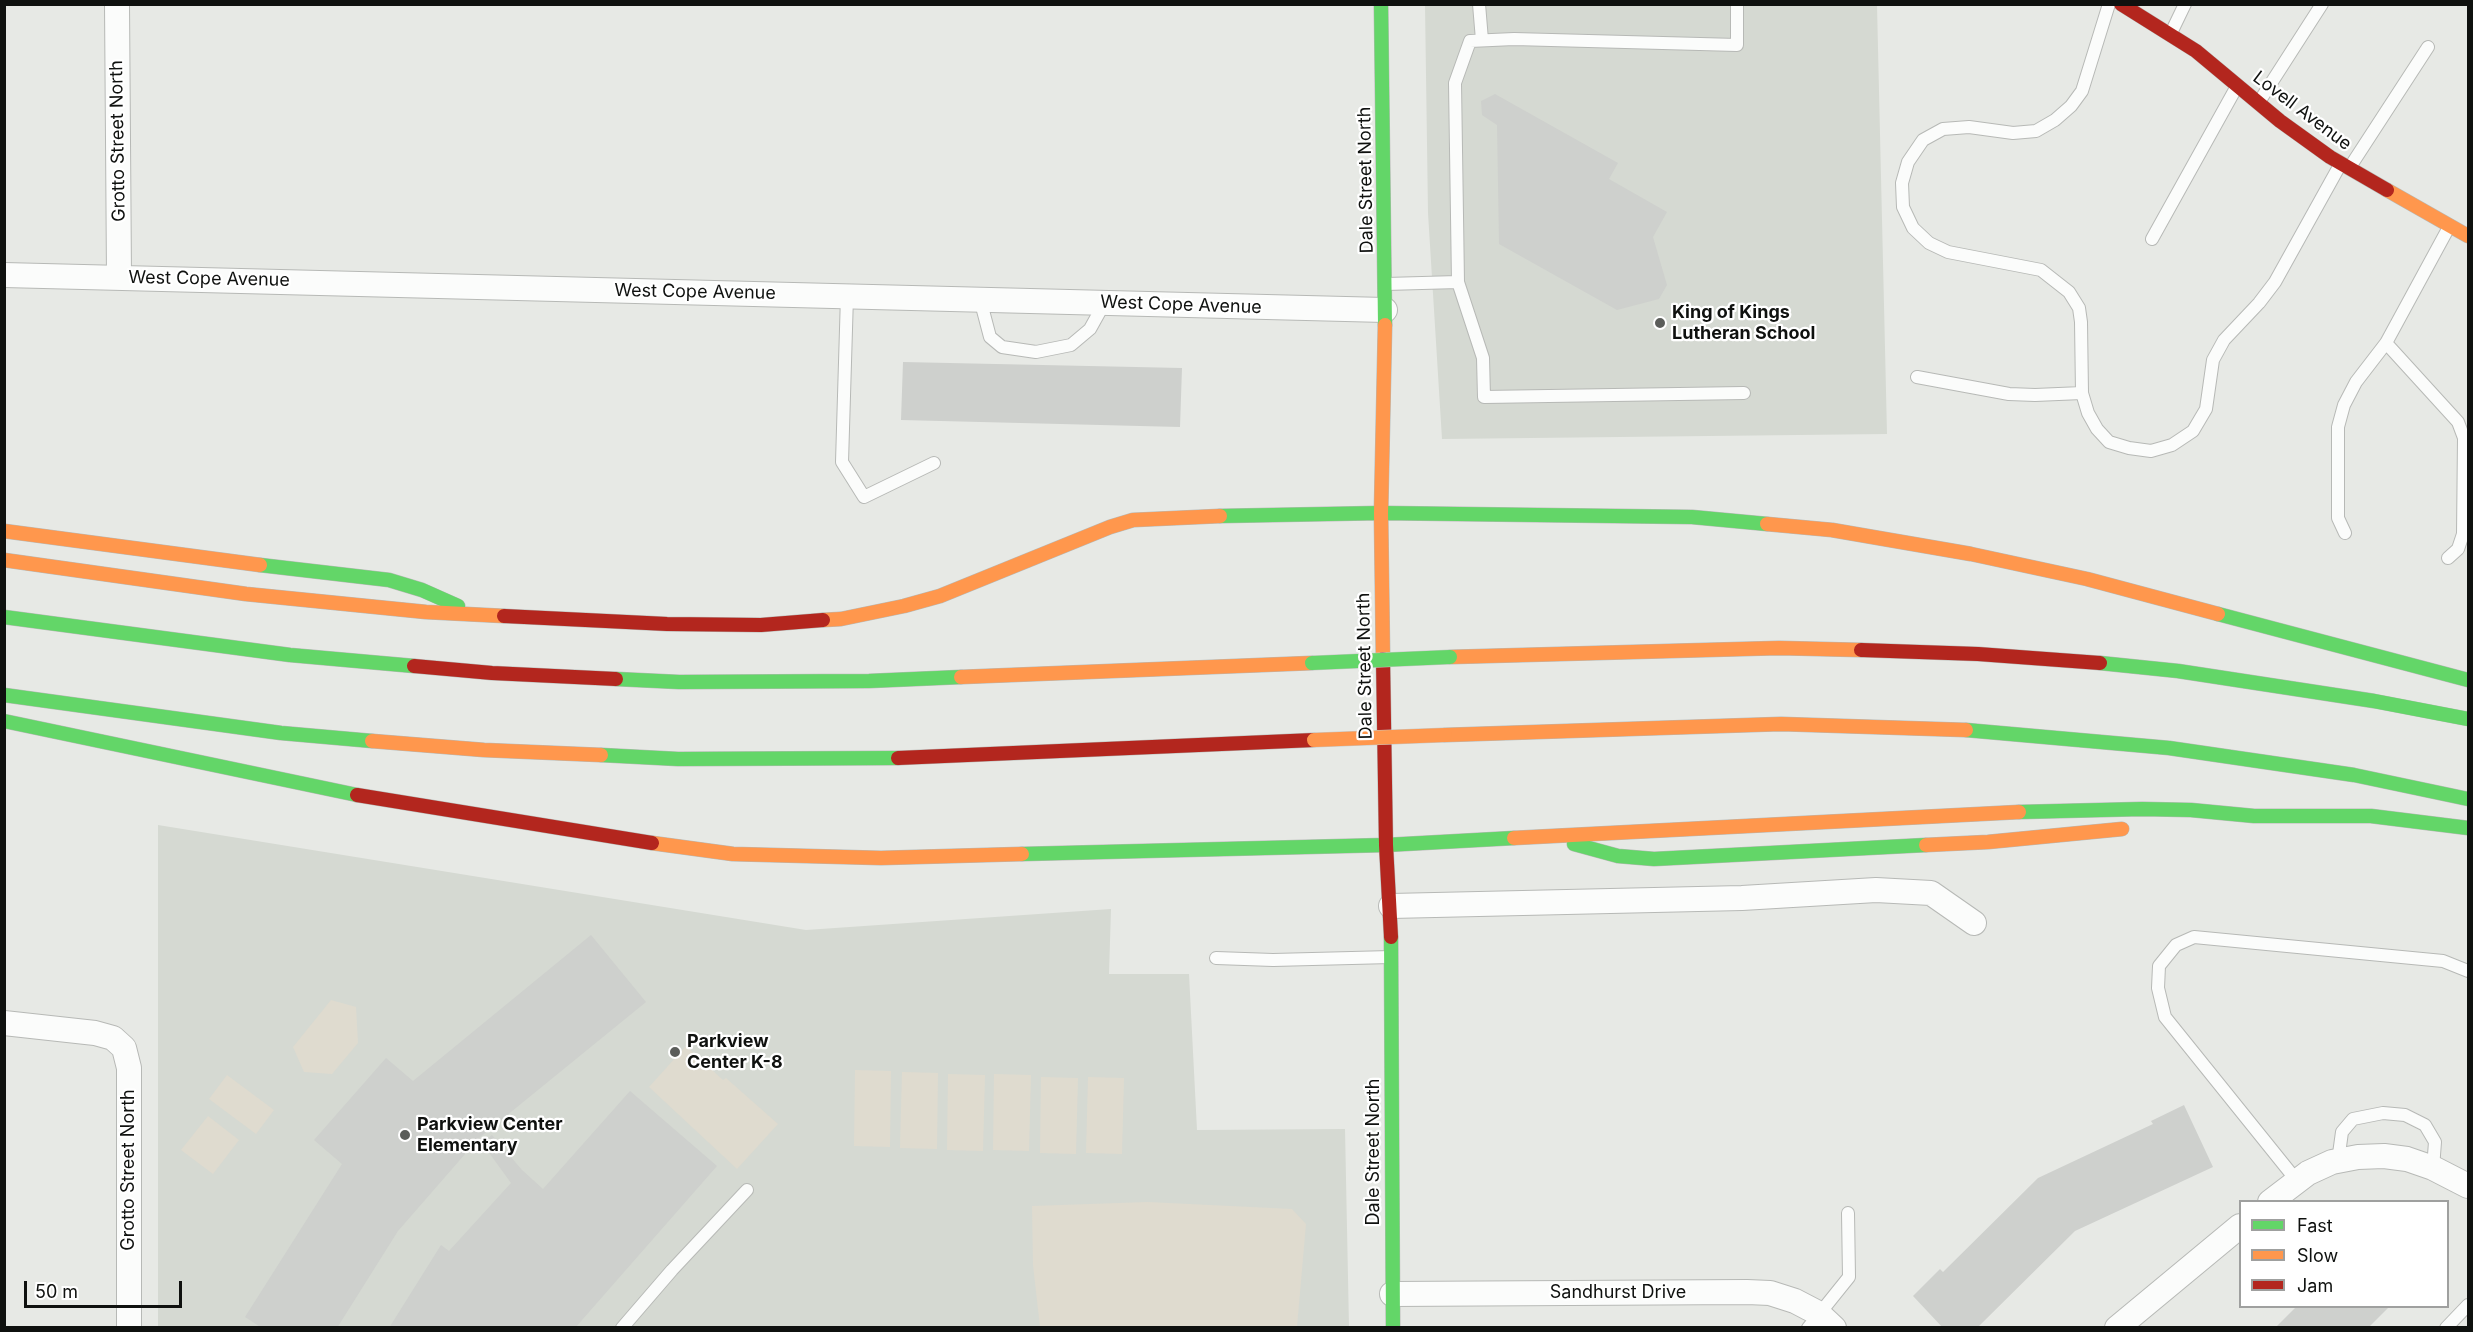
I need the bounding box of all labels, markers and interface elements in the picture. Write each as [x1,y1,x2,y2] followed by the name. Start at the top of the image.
[106,60,130,222] street label: Grotto Street North
[2248,67,2356,155] street label: Lovell Avenue
[1354,106,1378,254] street label: Dale Street North
[128,267,290,291] street label: West Cope Avenue
[614,280,776,304] street label: West Cope Avenue
[1100,291,1262,319] street label: West Cope Avenue
[1672,302,1815,344] place label: King of Kings Lutheran School
[1653,316,1667,330] marker: King of Kings Lutheran School
[1353,592,1377,740] street label: Dale Street North
[687,1031,783,1074] place label: Parkview Center K-8
[668,1045,682,1059] marker: Parkview Center K-8
[1363,1079,1385,1225] street label: Dale Street North
[118,1089,140,1251] street label: Grotto Street North
[417,1114,563,1156] place label: Parkview Center Elementary
[398,1128,412,1142] marker: Parkview Center Elementary
[2239,1200,2449,1308] legend
[2297,1215,2333,1236] text: Fast
[2297,1245,2338,1266] text: Slow
[27,1269,184,1307] scale bar
[2297,1275,2333,1296] text: Jam
[35,1281,78,1302] text: 50 m
[1550,1282,1686,1304] street label: Sandhurst Drive

